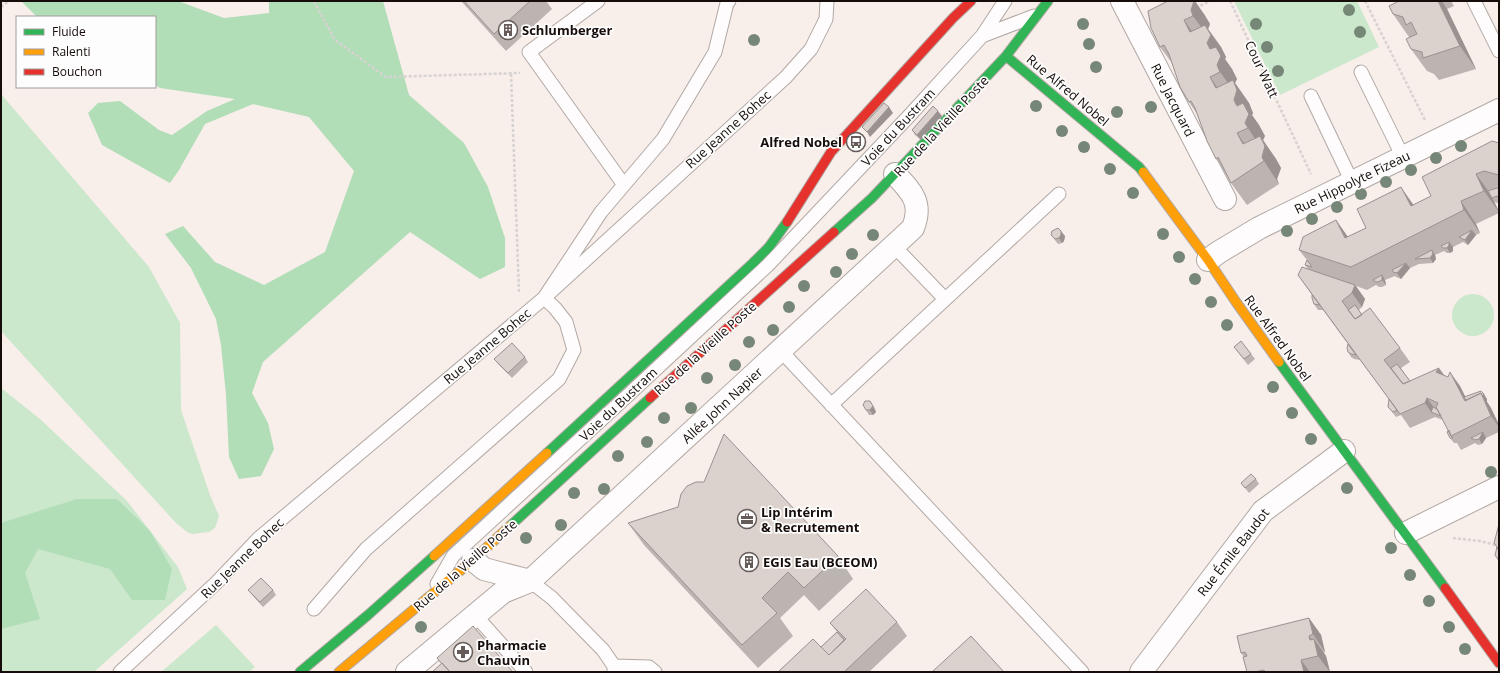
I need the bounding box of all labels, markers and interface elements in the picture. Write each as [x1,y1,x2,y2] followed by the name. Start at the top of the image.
[16,16,156,88] legend
[497,19,519,41] building icon: Schlumberger
[522,21,613,39] place label: Schlumberger
[52,23,86,40] text: Fluide
[1241,37,1283,101] street label: Cour Watt
[52,43,91,60] text: Ralenti
[1023,50,1113,130] street label: Rue Alfred Nobel
[1147,60,1199,140] street label: Rue Jacquard
[52,63,102,80] text: Bouchon
[889,72,993,180] street label: Rue de la Vieille Poste
[857,84,939,170] street label: Voie du Bustram
[681,86,775,172] street label: Rue Jeanne Bohec
[845,131,867,153] bus stop icon: Alfred Nobel
[760,133,842,151] place label: Alfred Nobel
[1291,146,1413,218] street label: Rue Hippolyte Fizeau
[1241,291,1315,385] street label: Rue Alfred Nobel
[650,297,760,399] street label: Rue de la Vieille Poste
[439,304,535,388] street label: Rue Jeanne Bohec
[678,362,767,447] street label: Allée John Napier
[575,363,661,445] street label: Voie du Bustram
[761,503,860,536] place label: Lip Intérim & Recrutement
[1193,504,1273,600] street label: Rue Émile Baudot
[736,508,758,530] office icon: Lip Intérim & Recrutement
[197,514,287,602] street label: Rue Jeanne Bohec
[409,515,521,615] street label: Rue de la Vieille Poste
[738,551,760,573] building icon: EGIS Eau (BCEOM)
[763,553,877,571] place label: EGIS Eau (BCEOM)
[477,636,547,669] place label: Pharmacie Chauvin
[452,641,474,663] pharmacy icon: Pharmacie Chauvin

